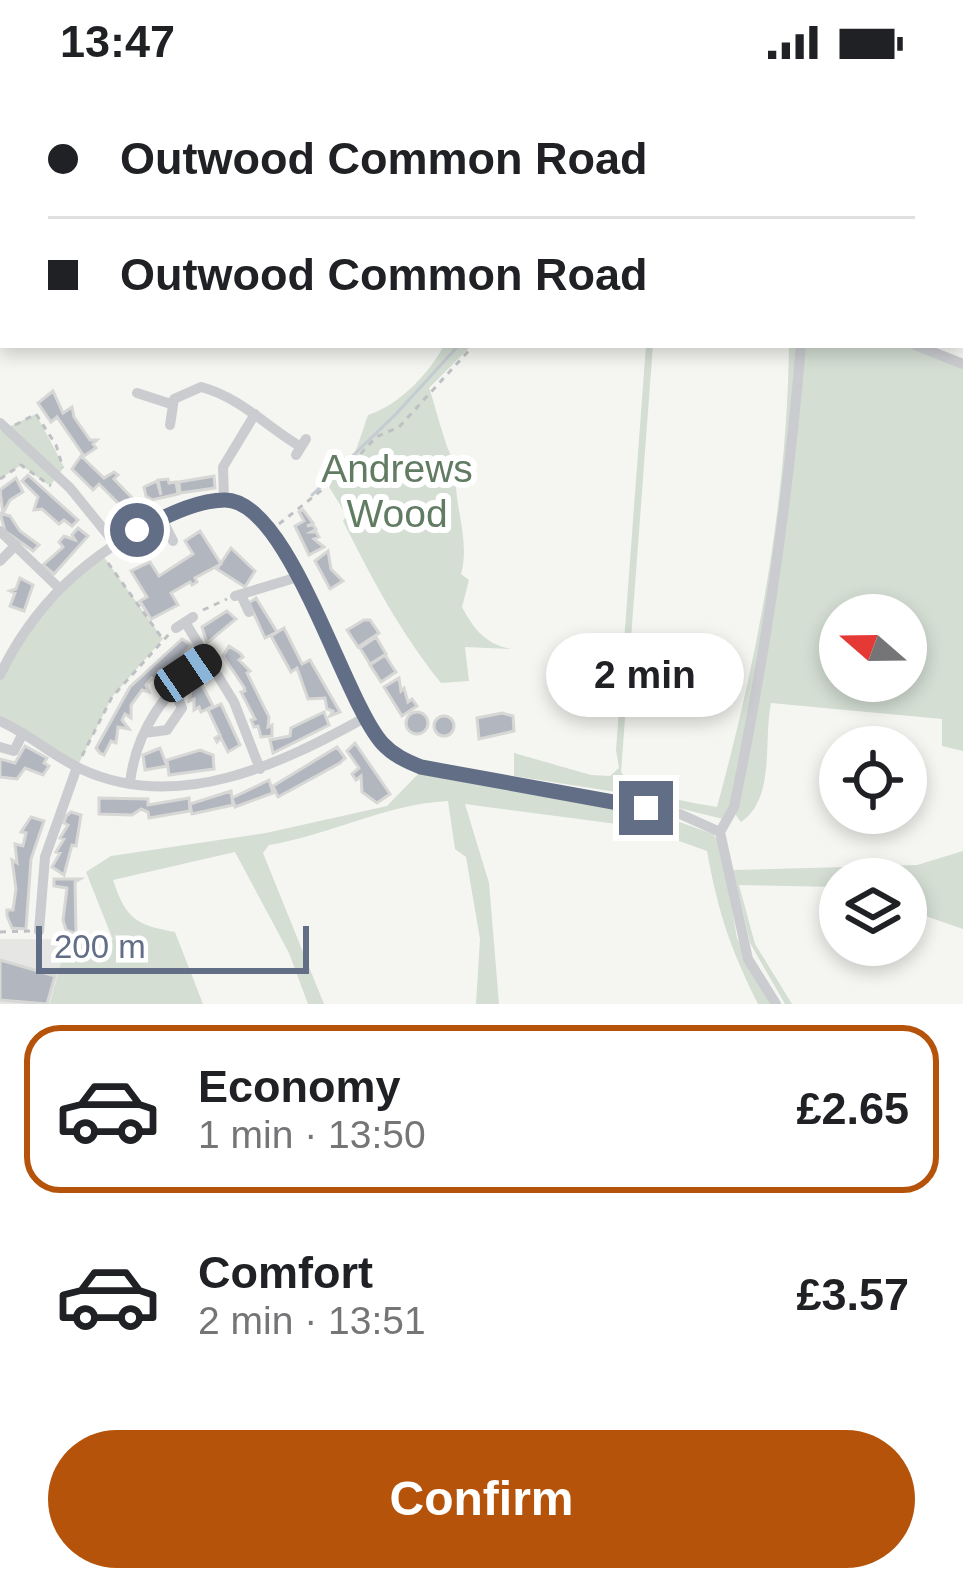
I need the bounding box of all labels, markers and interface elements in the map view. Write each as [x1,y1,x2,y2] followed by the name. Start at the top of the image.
[60,16,175,67] text: 13:47
[120,133,647,184] text: Outwood Common Road
[120,249,647,300] text: Outwood Common Road
[321,447,473,535] park label: Andrews Wood
[110,503,164,557] route start
[819,594,927,702] north arrow
[819,594,927,966] map controls
[547,634,745,718] callout: 2 min
[148,638,228,708] car
[594,653,696,696] text: 2 min
[819,726,927,834] button: locate
[619,781,673,835] route end
[819,858,927,966] button: layers
[36,920,309,973] scale bar
[54,928,146,965] text: 200 m
[54,1055,162,1163] icon: car
[198,1061,401,1112] text: Economy
[796,1083,909,1134] text: £2.65
[198,1113,426,1156] text: 1 min · 13:50
[54,1241,162,1349] icon: car
[198,1247,373,1298] text: Comfort
[796,1269,909,1320] text: £3.57
[198,1299,426,1342] text: 2 min · 13:51
[48,1430,915,1568] button: Confirm

